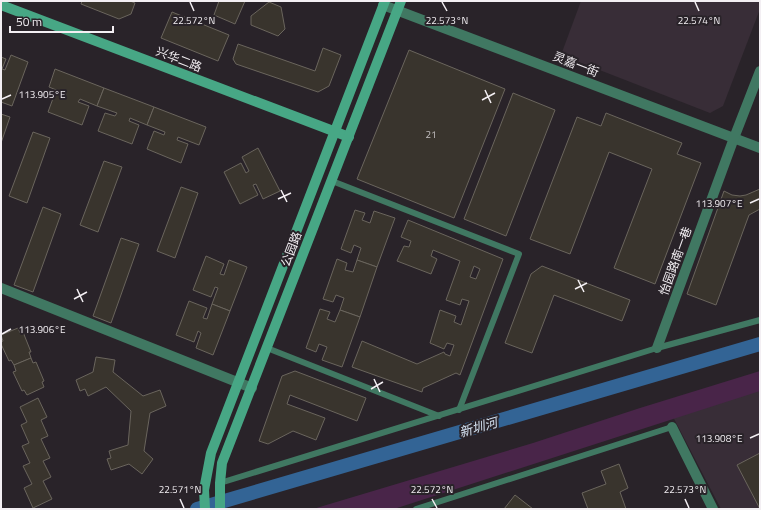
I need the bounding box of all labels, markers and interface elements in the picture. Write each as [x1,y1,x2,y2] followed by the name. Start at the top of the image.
[10,8,113,34] scale bar
[16,12,42,31] text: 50 m
[173,13,215,28] text: 22.572°N
[426,13,468,28] text: 22.573°N
[678,13,720,28] text: 22.574°N
[153,42,205,76] street label: 兴华二路
[550,47,602,81] street label: 灵嘉一街
[19,87,66,102] text: 113.905°E
[425,127,437,142] house number: 21
[696,196,743,211] text: 113.907°E
[654,224,696,298] street label: 怡园路南一巷
[276,229,306,269] street label: 公园路
[19,322,66,337] text: 113.906°E
[456,411,502,442] water label: 新圳河
[696,431,743,446] text: 113.908°E
[159,482,201,497] text: 22.571°N
[411,482,453,497] text: 22.572°N
[664,482,706,497] text: 22.573°N

